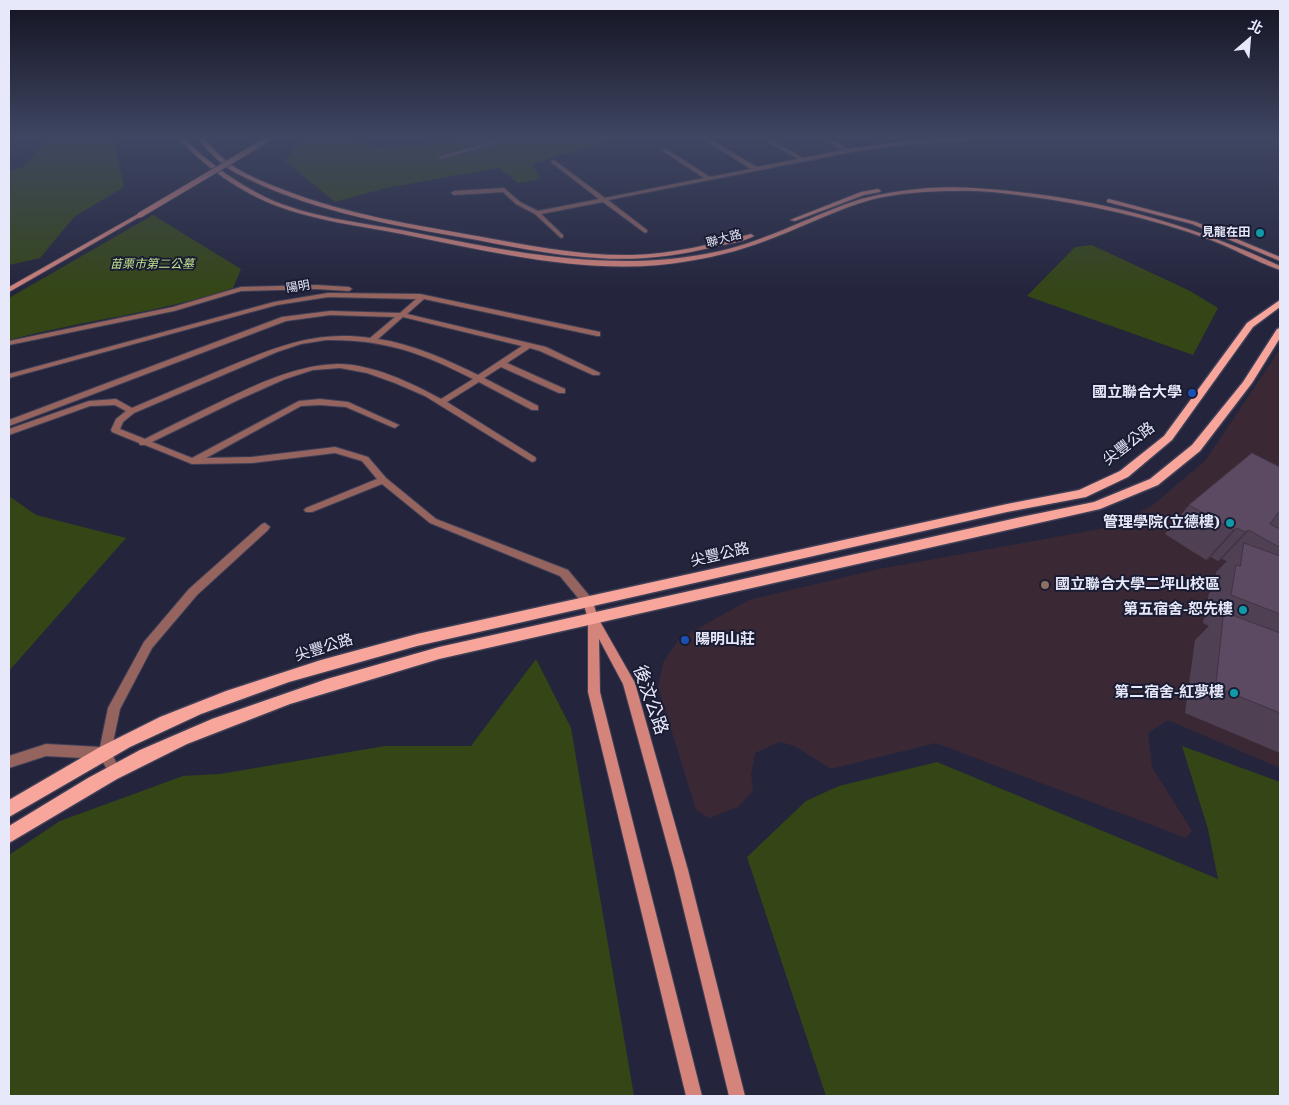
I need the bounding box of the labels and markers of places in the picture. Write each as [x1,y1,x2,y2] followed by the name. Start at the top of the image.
[1202,226,1250,240] place label: 見龍在田
[1254,227,1266,239] marker: 見龍在田
[1092,384,1182,402] place label: 國立聯合大學
[1186,387,1198,399] marker: 國立聯合大學
[1103,514,1220,532] place label: 管理學院(立德樓)
[1224,517,1236,529] marker: 管理學院(立德樓)
[1055,576,1220,594] place label: 國立聯合大學二坪山校區
[1039,579,1051,591] marker: 國立聯合大學二坪山校區
[1123,601,1233,619] place label: 第五宿舍-恕先樓
[1237,604,1249,616] marker: 第五宿舍-恕先樓
[695,631,755,649] place label: 陽明山莊
[679,634,691,646] marker: 陽明山莊
[1114,684,1224,702] place label: 第二宿舍-紅夢樓
[1228,687,1240,699] marker: 第二宿舍-紅夢樓

